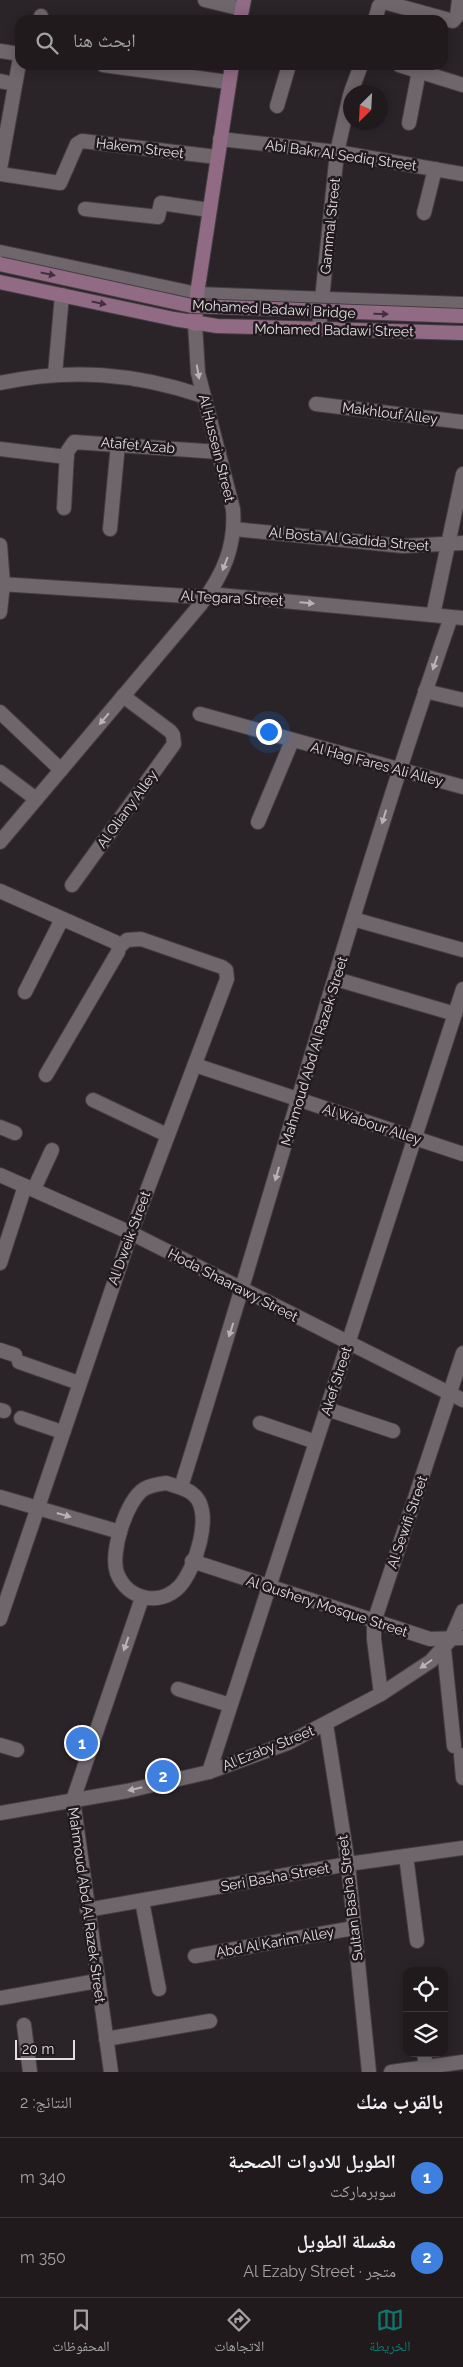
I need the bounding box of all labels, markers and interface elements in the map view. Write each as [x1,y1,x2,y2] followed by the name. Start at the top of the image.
[15,15,448,70] search box
[33,29,61,57] icon: search
[73,29,136,51] text: ابحث هنا
[343,85,388,130] north arrow
[95,135,185,161] street label: Hakem Street
[264,136,418,174] street label: Abi Bakr Al Sediq Street
[317,177,343,275] street label: Gammal Street
[40,270,55,278] one-way arrow
[192,297,356,321] street label: Mohamed Badawi Bridge
[91,300,107,308] one-way arrow
[374,310,390,318] one-way arrow
[254,321,414,339] street label: Mohamed Badawi Street
[195,364,203,380] one-way arrow
[196,393,238,504] street label: Al Hussein Street
[341,399,439,427] street label: Makhlouf Alley
[100,434,176,456] street label: Atafet Azab
[268,524,430,554] street label: Al Bosta Al Gadida Street
[221,557,229,572] one-way arrow
[180,587,284,609] street label: Al Tegara Street
[299,599,315,607] one-way arrow
[431,656,439,671] one-way arrow
[98,712,109,725] one-way arrow
[256,719,282,745] your location
[309,739,445,789] street label: Al Hag Fares Ali Alley
[93,767,161,851] street label: Al Qliany Alley
[379,810,387,825] one-way arrow
[278,954,351,1148] street label: Mahmoud Abd Al Razek Street
[320,1100,424,1148] street label: Al Wabour Alley
[273,1167,281,1182] one-way arrow
[105,1189,153,1287] street label: Al Dweik Street
[165,1245,301,1325] street label: Hoda Shaarawy Street
[226,1322,234,1337] one-way arrow
[317,1344,355,1417] street label: Akef Street
[384,1473,430,1570] street label: Al Sewifi Street
[56,1512,71,1520] one-way arrow
[244,1572,410,1640] street label: Al Qushery Mosque Street
[122,1637,130,1652] one-way arrow
[419,1659,433,1669] one-way arrow
[220,1722,316,1774] street label: Al Ezaby Street
[66,1724,98,1762] pin: 1
[147,1757,179,1795] pin: 2
[127,1785,142,1793] one-way arrow
[65,1806,109,2004] street label: Mahmoud Abd Al Razek Street
[334,1834,366,1962] street label: Sultan Basha Street
[219,1860,331,1894] street label: Seri Basha Street
[215,1924,336,1960] street label: Abd Al Karim Alley
[403,1967,448,2057] map controls
[403,1967,448,2012] button: locate
[403,2012,448,2057] button: layers
[15,2037,75,2060] scale bar
[22,2041,54,2057] text: 20 m
[356,2089,443,2114] text: بالقرب منك
[20,2093,72,2112] text: النتائج: 2
[228,2150,396,2172] text: الطويل للادوات الصحية
[20,2168,66,2187] text: 340 m
[423,2168,431,2187] text: 1
[330,2182,396,2201] text: سوبرماركت
[297,2230,396,2252] text: مغسلة الطويل
[20,2248,66,2267] text: 350 m
[422,2248,432,2267] text: 2
[243,2262,396,2281] text: متجر · Al Ezaby Street
[53,2306,109,2360] tab: المحفوظات
[215,2306,264,2360] tab: الاتجاهات
[369,2306,410,2360] tab: الخريطة

